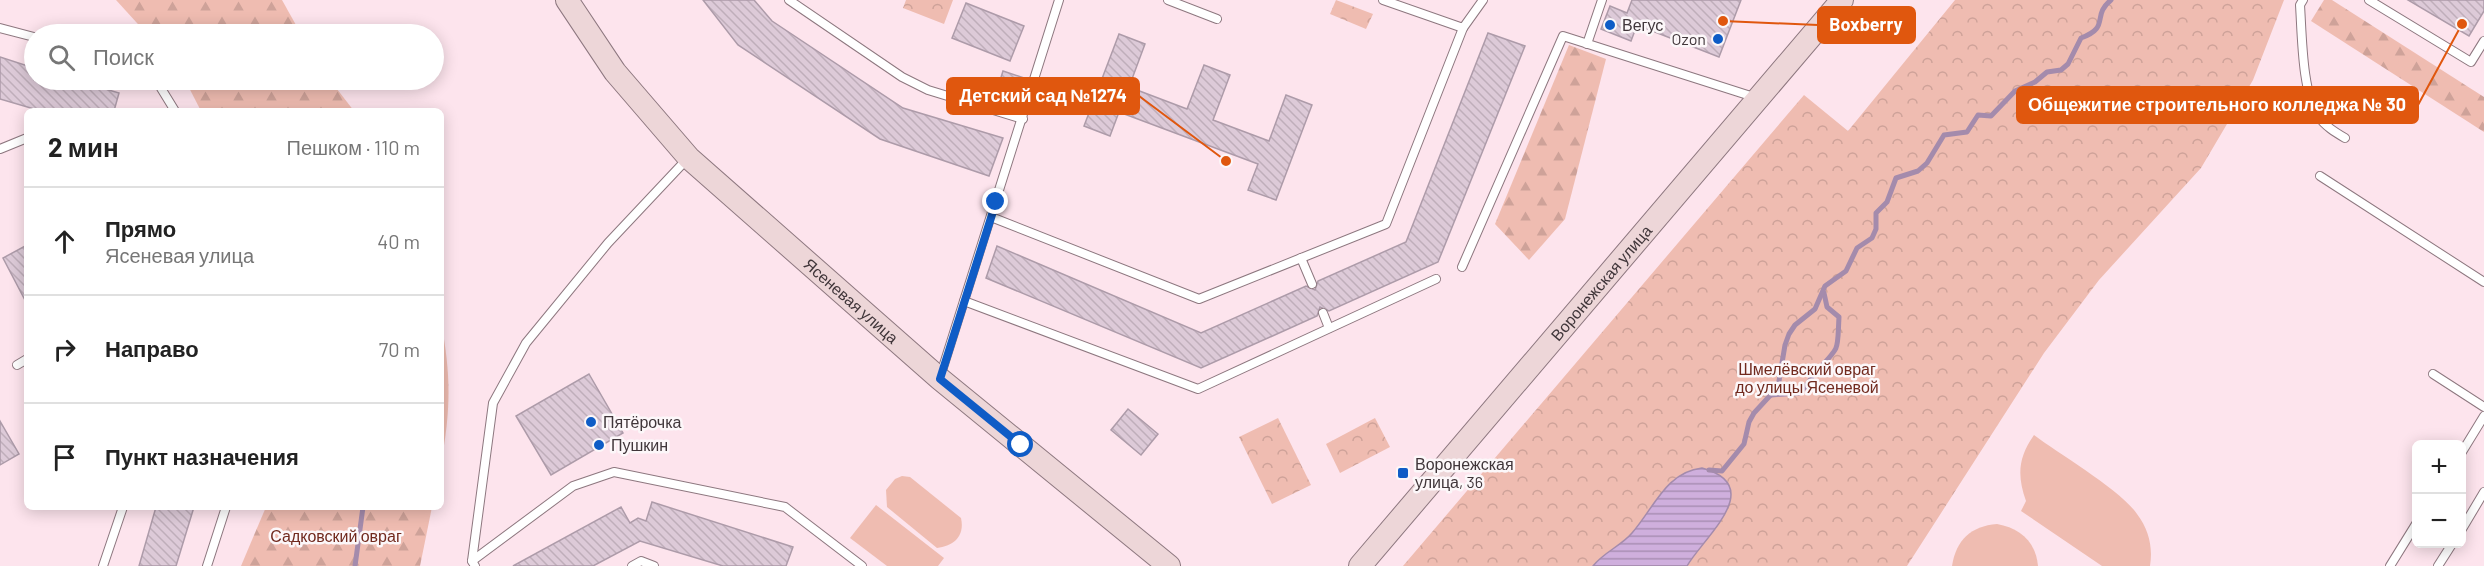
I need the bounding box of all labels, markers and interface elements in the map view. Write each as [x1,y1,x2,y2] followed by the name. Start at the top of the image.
[1818,7,1915,43] callout: Boxberry
[1829,13,1903,35] text: Boxberry
[1622,15,1663,34] place label: Вегус
[1603,18,1617,32] marker: Вегус
[24,24,444,90] search box
[1672,29,1706,48] place label: Ozon
[1711,32,1725,46] marker: Ozon
[45,41,78,74] icon: search
[93,43,154,69] text: Поиск
[947,78,1139,114] callout: Детский сад №1274
[959,84,1127,106] text: Детский сад №1274
[2017,87,2418,123] callout: Общежитие строительного колледжа № 30
[2028,93,2406,115] text: Общежитие строительного колледжа № 30
[48,131,119,162] text: 2 мин
[287,135,420,159] text: Пешком · 110 m
[982,188,1008,214] route end
[105,215,176,241] text: Прямо
[1546,221,1655,344] street label: Воронежская улица
[48,225,81,258] icon: ahead
[377,229,420,253] text: 40 m
[105,243,254,267] text: Ясеневая улица
[800,254,903,347] street label: Ясеневая улица
[48,333,81,366] icon: right
[105,335,199,361] text: Направо
[379,337,420,361] text: 70 m
[1735,359,1879,396] park label: Шмелёвский овраг до улицы Ясеневой
[603,412,682,431] place label: Пятёрочка
[584,415,598,429] marker: Пятёрочка
[1007,431,1033,457] route start
[611,435,668,454] place label: Пушкин
[592,438,606,452] marker: Пушкин
[2412,440,2466,548] map controls
[2412,440,2466,494] button: +
[48,441,81,474] icon: arrive
[105,443,299,469] text: Пункт назначения
[1415,454,1514,491] place label: Воронежская улица, 36
[1396,466,1410,480] marker: Воронежская улица, 36
[2412,494,2466,548] button: −
[270,526,402,545] park label: Садковский овраг

